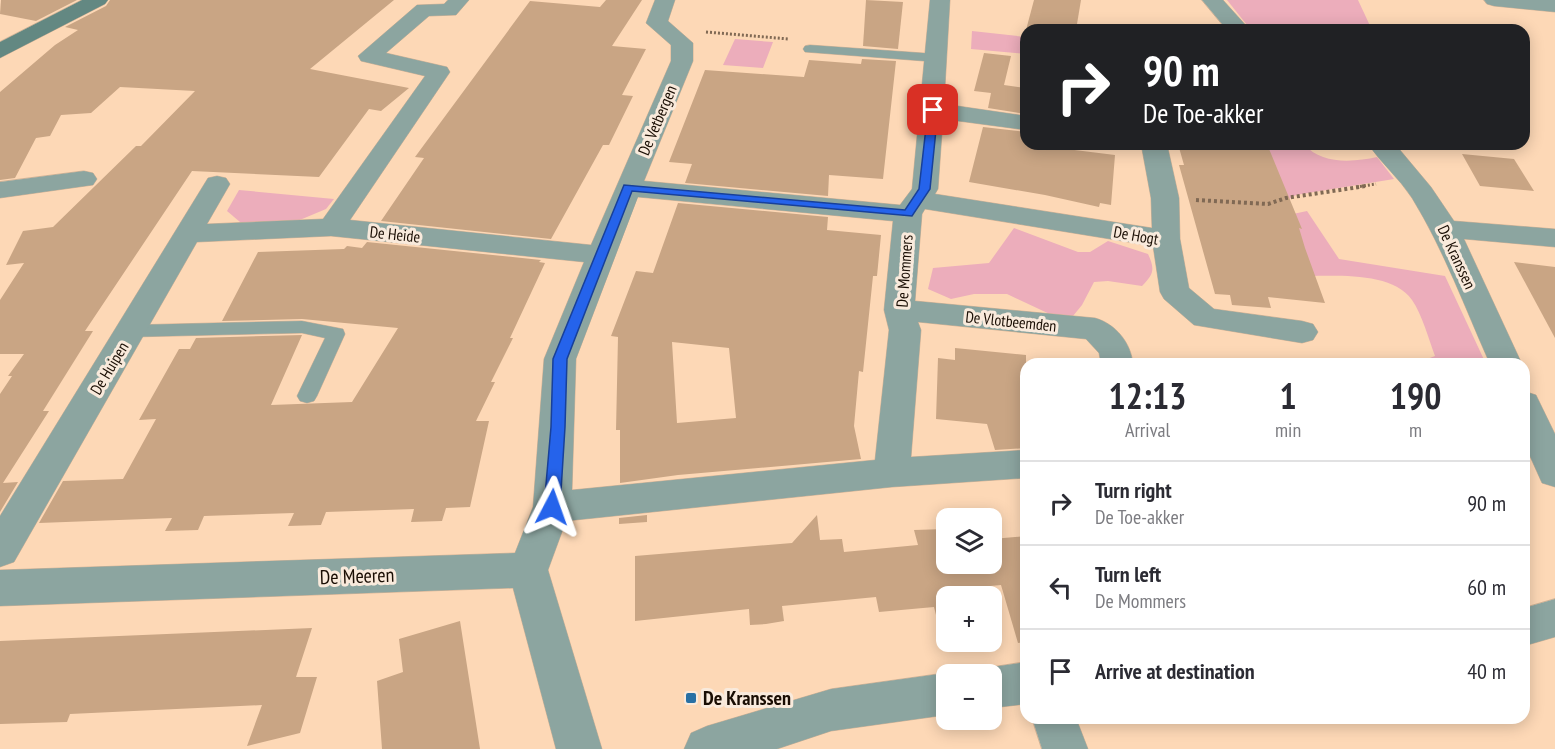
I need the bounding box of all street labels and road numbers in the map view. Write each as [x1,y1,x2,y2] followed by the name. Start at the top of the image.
[633,82,681,158] street label: De Vetbergen
[369,221,421,247] street label: De Heide
[1112,221,1161,249] street label: De Hogt
[1434,222,1480,292] street label: De Kranssen
[891,234,917,308] street label: De Mommers
[964,306,1058,336] street label: De Vlotbeemden
[85,338,133,398] street label: De Huipen
[319,562,395,590] street label: De Meeren

